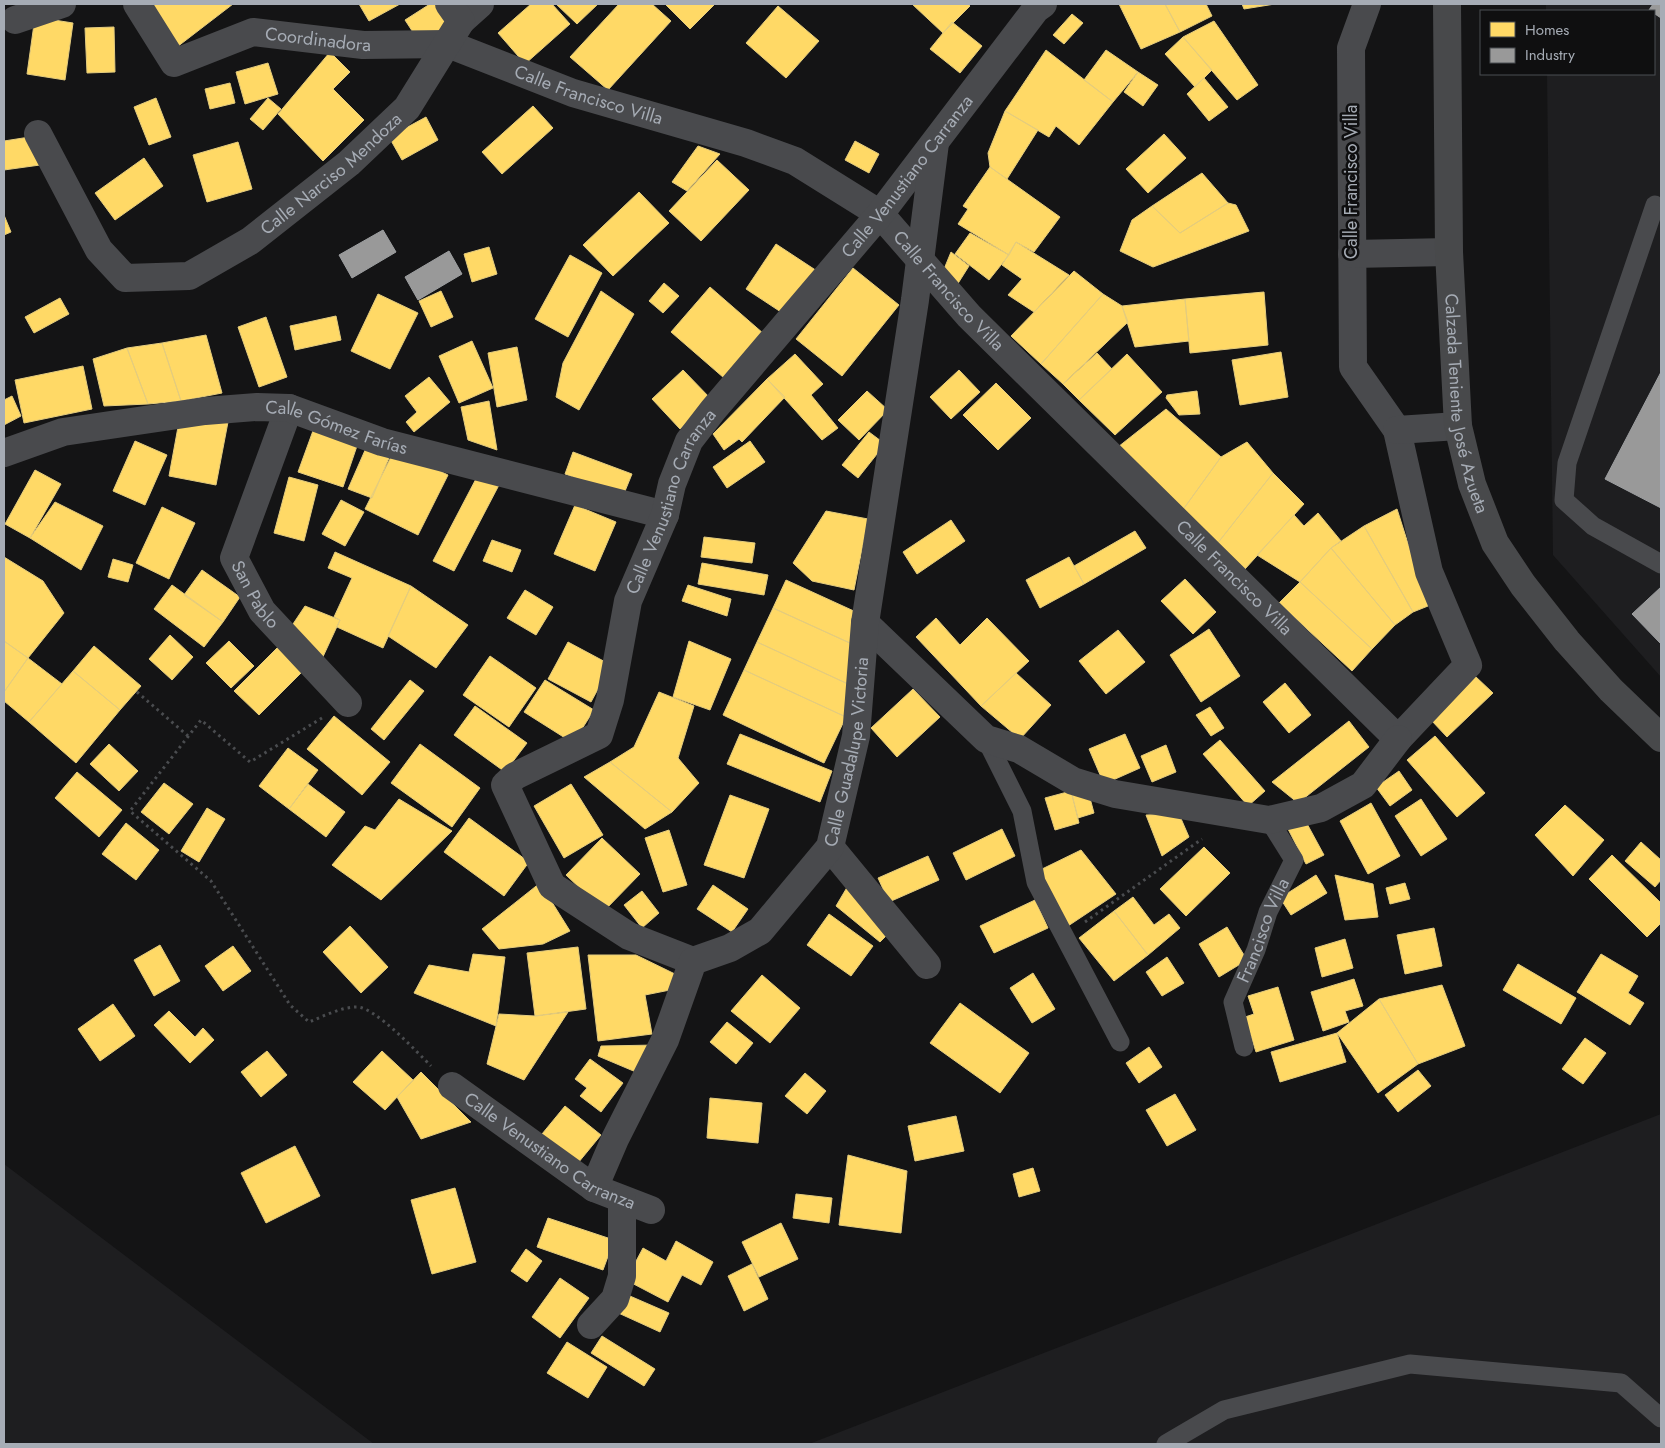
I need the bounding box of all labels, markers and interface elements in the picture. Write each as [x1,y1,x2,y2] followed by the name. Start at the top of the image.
[1480,10,1655,75] legend
[1525,19,1569,41] text: Homes
[264,21,371,58] street label: Coordinadora
[1525,44,1575,66] text: Industry
[511,58,666,131] street label: Calle Francisco Villa
[835,89,979,263] street label: Calle Venustiano Carranza
[1338,105,1364,259] street label: Calle Francisco Villa
[255,106,408,241] street label: Calle Narciso Mendoza
[887,225,1010,357] street label: Calle Francisco Villa
[1438,293,1495,517] street label: Calzada Teniente José Azueta
[265,394,410,461] street label: Calle Gómez Farías
[619,403,722,598] street label: Calle Venustiano Carranza
[1170,514,1299,641] street label: Calle Francisco Villa
[225,556,285,635] street label: San Pablo
[818,656,875,849] street label: Calle Guadalupe Victoria
[1230,874,1296,987] street label: Francisco Villa
[459,1086,639,1216] street label: Calle Venustiano Carranza

